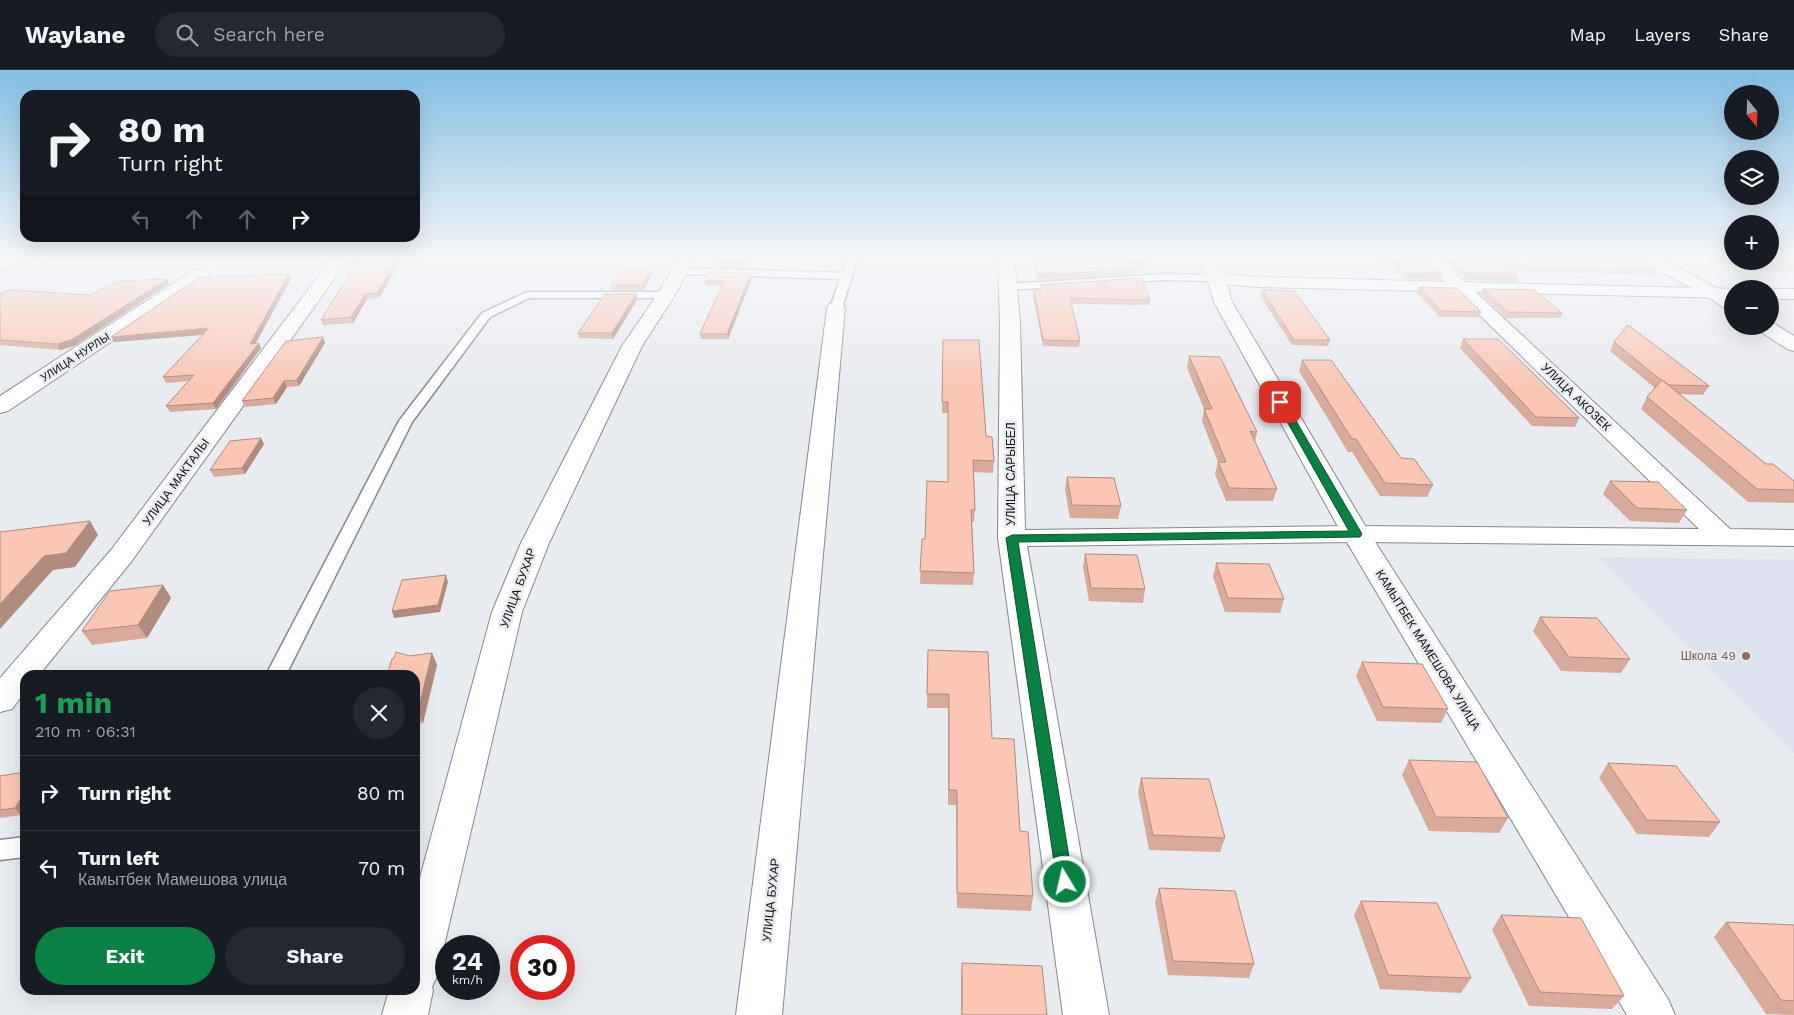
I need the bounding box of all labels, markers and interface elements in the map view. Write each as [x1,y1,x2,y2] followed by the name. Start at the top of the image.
[155,12,505,57] search box
[25,21,125,49] text: Waylane
[173,21,201,49] icon: search
[213,23,325,46] text: Search here
[1569,24,1606,45] text: Map
[1634,24,1691,45] text: Layers
[1719,24,1769,45] text: Share
[1724,85,1779,140] north arrow
[1724,85,1779,335] map controls
[118,109,205,151] text: 80 m
[35,110,100,175] icon: right
[1724,150,1779,205] button: layers
[118,151,223,176] text: Turn right
[127,205,155,233] icon: left
[180,205,208,233] icon: ahead
[233,205,261,233] icon: ahead
[286,205,314,233] icon: right
[1724,215,1779,270] button: +
[1724,280,1779,335] button: −
[38,330,112,385] street label: УЛИЦА НУРЛЫ
[1538,360,1614,434] street label: УЛИЦА АКОЗЕК
[1259,381,1301,423] pin
[1266,388,1294,416] icon: arrive
[1004,422,1018,526] street label: УЛИЦА САРЫБЕЛ
[140,436,212,528] street label: УЛИЦА МАКТАЛЫ
[497,546,539,630] street label: УЛИЦА БУХАР
[1373,567,1483,733] street label: КАМЫТБЕК МАМЕШОВА УЛИЦА
[1681,649,1736,663] place label: Школа 49
[1740,650,1752,662] marker: Школа 49
[35,685,112,720] text: 1 min
[353,687,405,739] button: close
[35,722,136,741] text: 210 m · 06:31
[35,779,63,807] icon: right
[78,782,171,805] text: Turn right
[357,782,405,805] text: 80 m
[78,847,159,870] text: Turn left
[35,854,63,882] icon: left
[1038,855,1090,907] position arrow
[358,857,405,880] text: 70 m
[760,858,782,942] street label: УЛИЦА БУХАР
[78,870,287,889] text: Камытбек Мамешова улица
[35,927,215,985] button: Exit
[225,927,405,985] button: Share
[510,935,575,1000] speed limit sign: 30
[452,947,483,976] text: 24
[452,973,483,987] text: km/h

